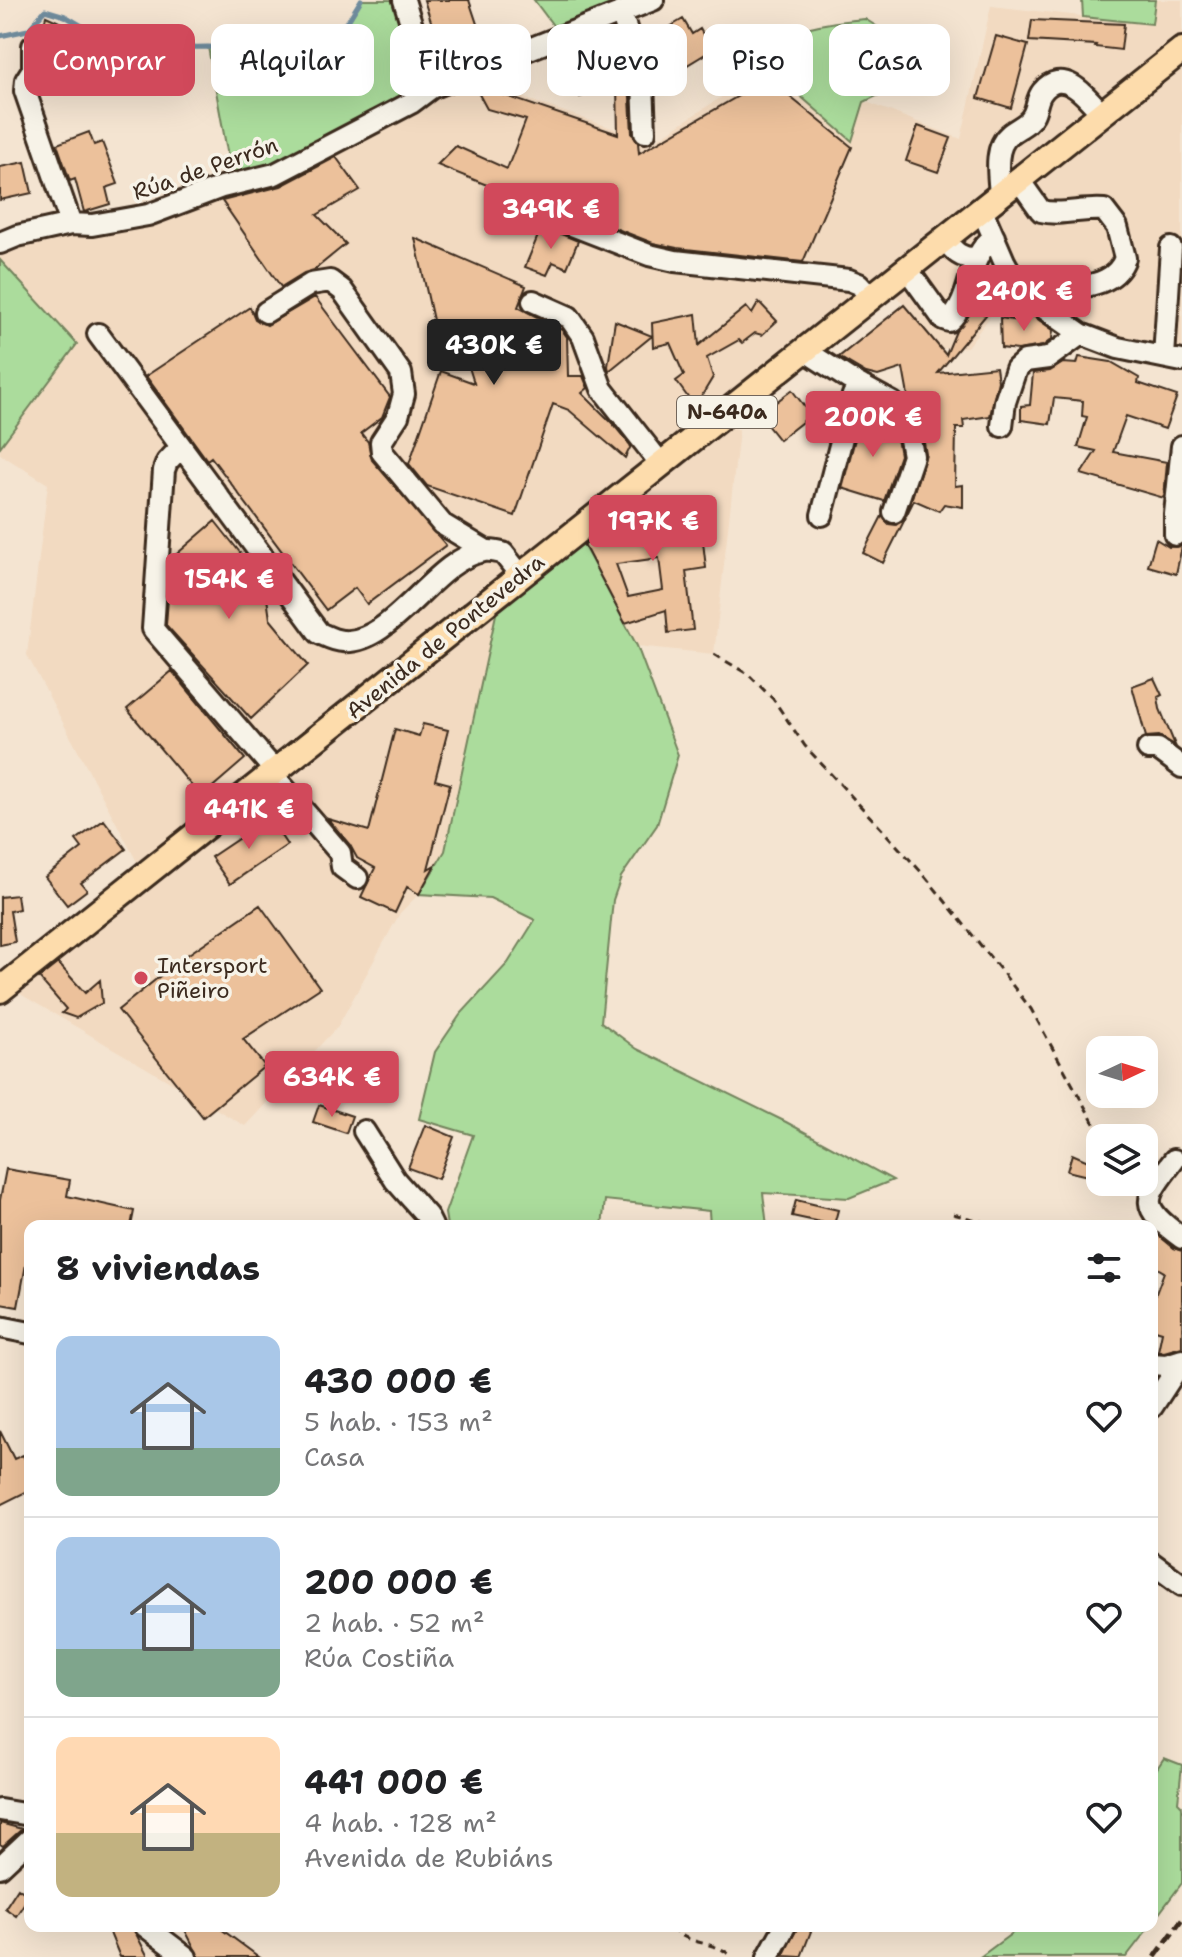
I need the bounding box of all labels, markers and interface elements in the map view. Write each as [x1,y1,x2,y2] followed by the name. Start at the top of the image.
[24,24,195,96] chip: Comprar
[211,24,374,96] chip: Alquilar
[390,24,531,96] chip: Filtros
[547,24,687,96] chip: Nuevo
[703,24,813,96] chip: Piso
[829,24,950,96] chip: Casa
[129,130,282,207] street label: Rúa de Perrón
[486,183,616,251] pin: 349K €
[502,191,600,226] text: 349K €
[959,265,1089,333] pin: 240K €
[975,273,1073,308] text: 240K €
[429,319,559,387] pin: 430K €
[445,327,543,362] text: 430K €
[808,391,938,459] pin: 200K €
[677,396,777,428] road number: N-640a
[824,399,922,434] text: 200K €
[588,495,718,563] pin: 197K €
[607,503,699,538] text: 197K €
[340,547,551,725] street label: Avenida de Pontevedra
[164,553,294,621] pin: 154K €
[184,561,274,596] text: 154K €
[184,783,314,851] pin: 441K €
[203,791,295,826] text: 441K €
[157,951,268,1005] place label: Intersport Piñeiro
[132,969,150,987] marker: Intersport Piñeiro
[1086,1036,1158,1108] north arrow
[1086,1036,1158,1196] map controls
[267,1051,397,1119] pin: 634K €
[283,1059,381,1094] text: 634K €
[1086,1124,1158,1196] button: layers
[56,1245,260,1291] text: 8 viviendas
[1082,1246,1126,1290] icon: filters
[304,1358,492,1404] text: 430 000 €
[120,1368,216,1464] icon: home
[1082,1394,1126,1438] icon: heart
[304,1404,493,1439] text: 5 hab. · 153 m²
[304,1439,364,1474] text: Casa
[304,1559,493,1605] text: 200 000 €
[120,1569,216,1665] icon: home
[1082,1595,1126,1639] icon: heart
[304,1605,485,1640] text: 2 hab. · 52 m²
[304,1640,454,1675] text: Rúa Costiña
[304,1759,483,1805] text: 441 000 €
[120,1769,216,1865] icon: home
[1082,1795,1126,1839] icon: heart
[304,1805,497,1840] text: 4 hab. · 128 m²
[304,1840,554,1875] text: Avenida de Rubiáns

